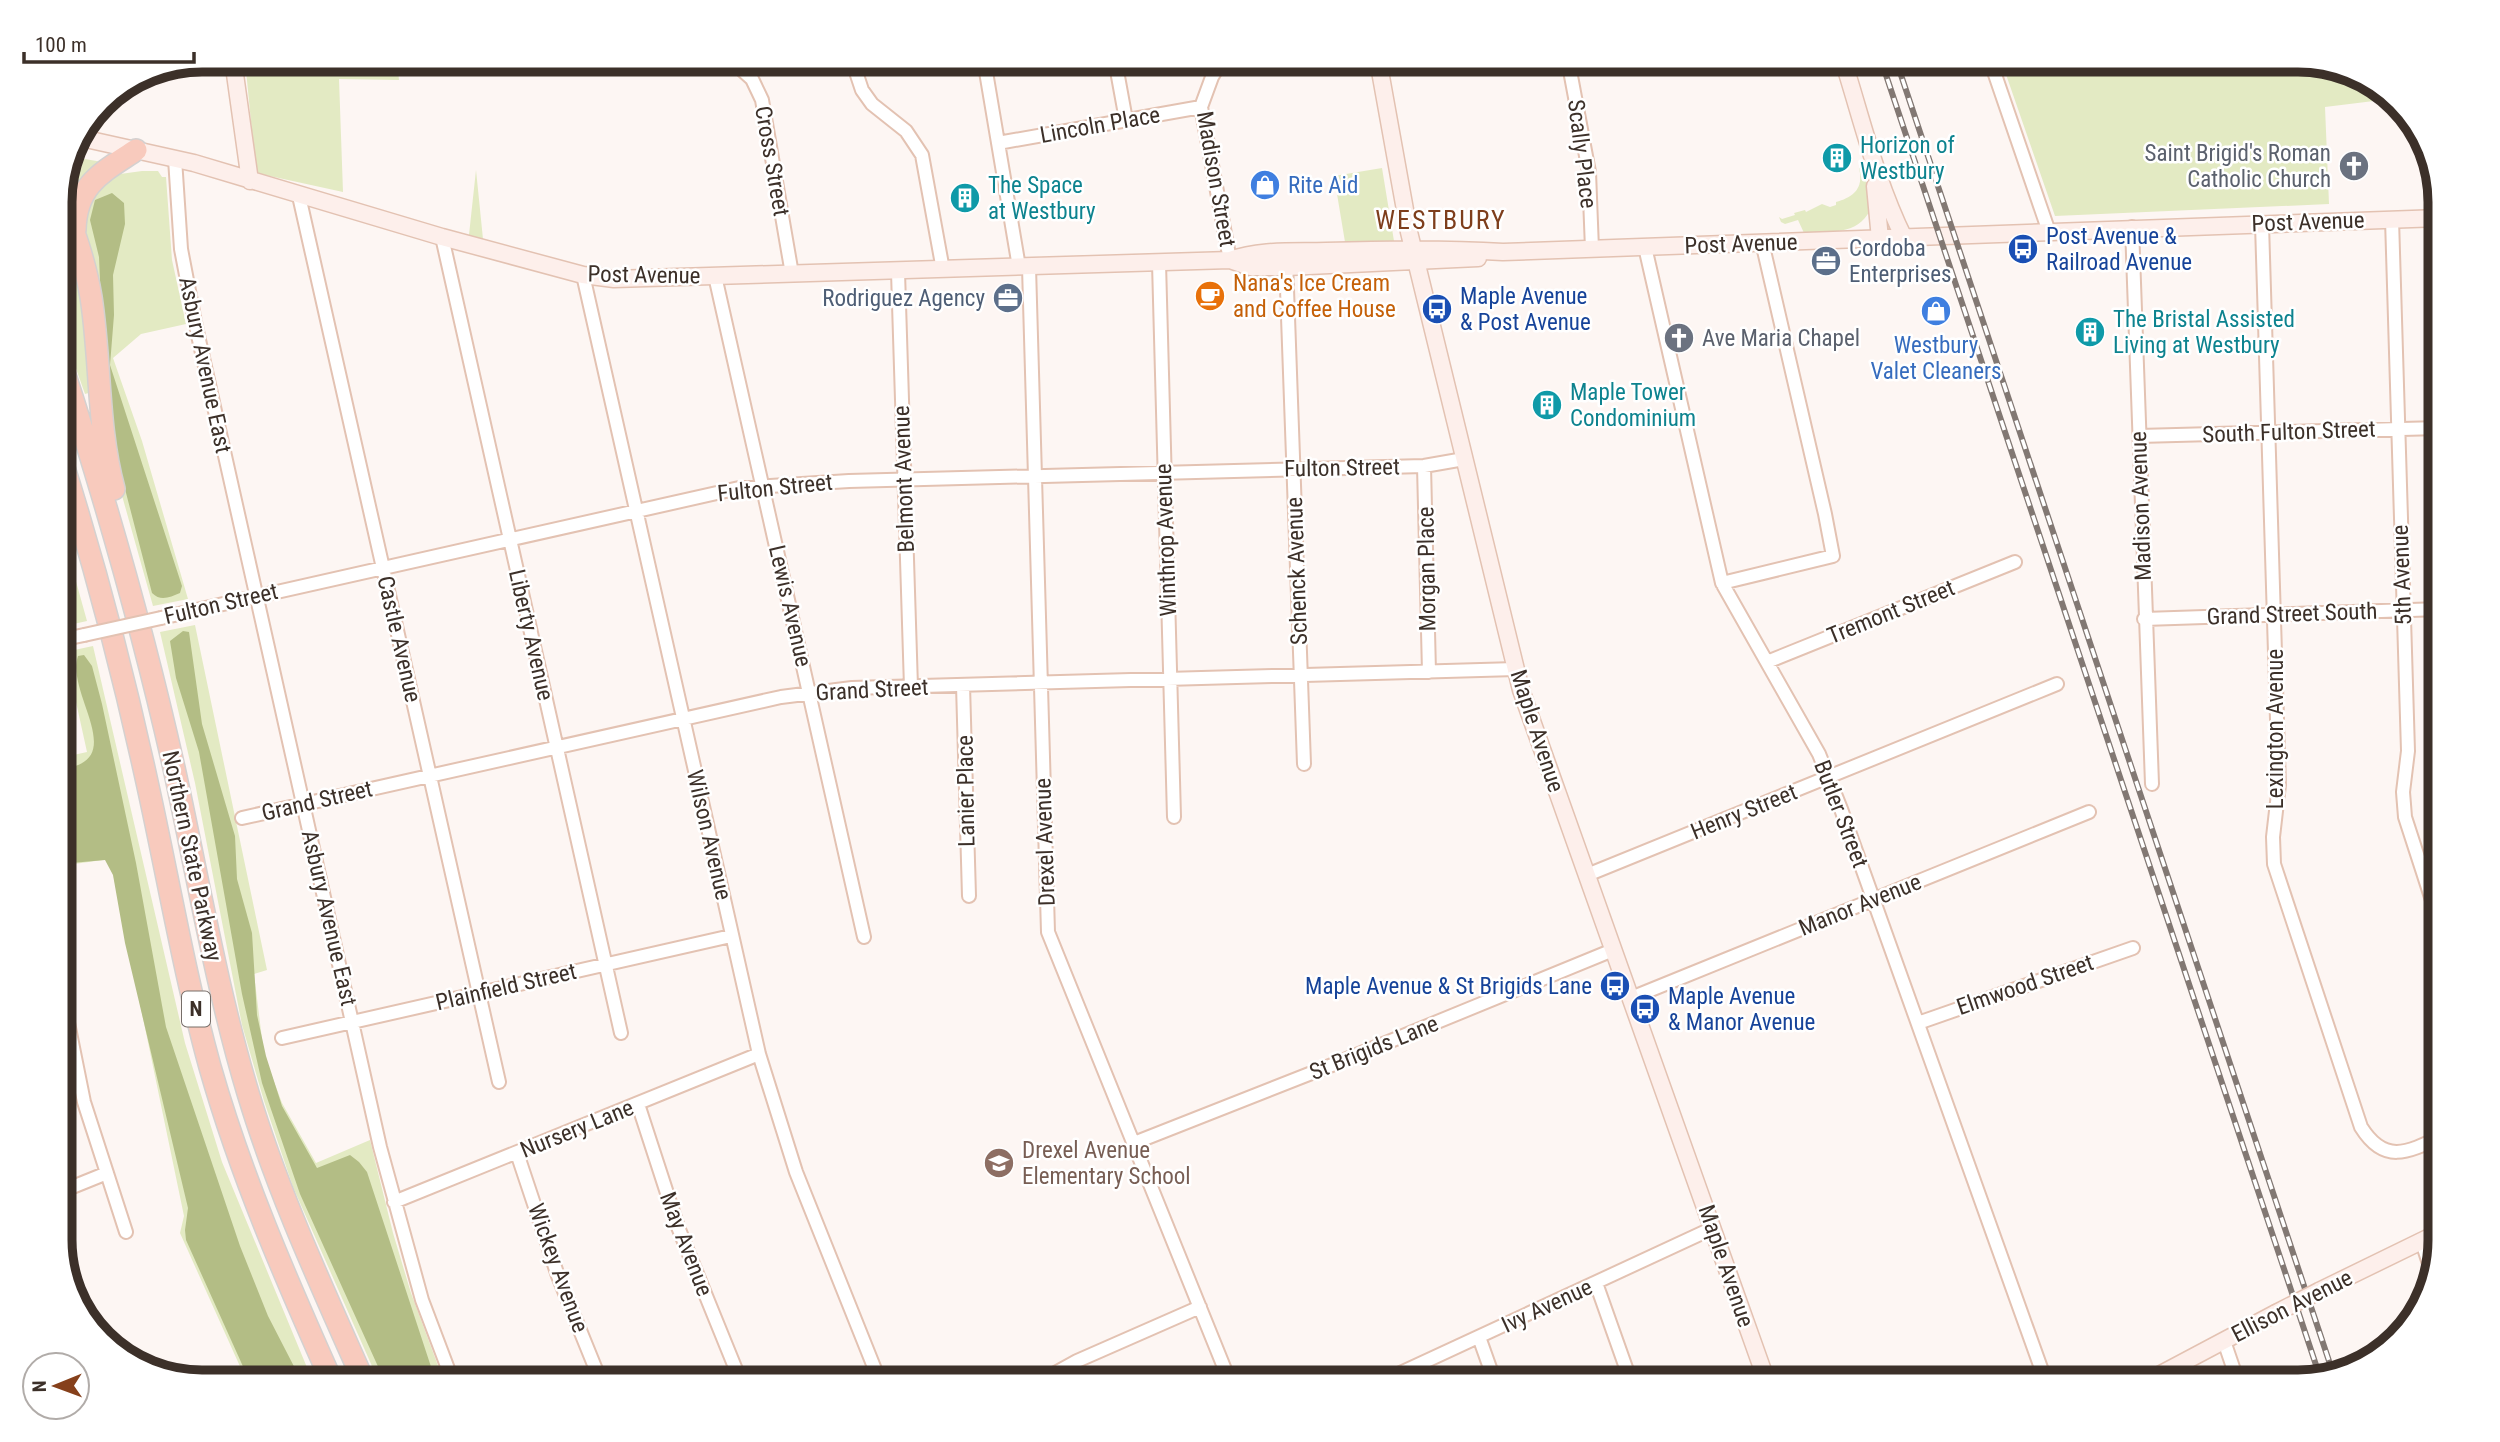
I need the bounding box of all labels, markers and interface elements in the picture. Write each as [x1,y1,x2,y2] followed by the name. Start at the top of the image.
[24,21,194,65] scale bar
[35,33,87,57] text: 100 m
[1562,98,1602,210] street label: Scally Place
[1038,101,1162,149] street label: Lincoln Place
[749,104,795,218] street label: Cross Street
[1191,109,1241,249] street label: Madison Street
[1860,132,1956,185] place label: Horizon of Westbury
[2145,140,2331,193] place label: Saint Brigid's Roman Catholic Church
[1820,141,1854,175] building icon: Horizon of Westbury
[2337,149,2371,183] church icon: Saint Brigid's Roman Catholic Church
[1248,168,1282,202] shop icon: Rite Aid
[988,172,1096,225] place label: The Space at Westbury
[1288,172,1358,199] place label: Rite Aid
[948,181,982,215] building icon: The Space at Westbury
[1375,205,1507,235] district label: WESTBURY
[2251,207,2365,237] street label: Post Avenue
[2046,223,2192,276] place label: Post Avenue & Railroad Avenue
[1684,229,1798,259] street label: Post Avenue
[2006,232,2040,266] bus stop icon: Post Avenue & Railroad Avenue
[1849,235,1952,288] place label: Cordoba Enterprises
[1809,244,1843,278] office icon: Cordoba Enterprises
[587,261,701,289] street label: Post Avenue
[1233,270,1396,323] place label: Nana's Ice Cream and Coffee House
[173,274,237,456] street label: Asbury Avenue East
[1193,279,1227,313] cafe icon: Nana's Ice Cream and Coffee House
[991,281,1025,315] office icon: Rodriguez Agency
[1460,283,1591,336] place label: Maple Avenue & Post Avenue
[822,285,985,312] place label: Rodriguez Agency
[1420,292,1454,326] bus stop icon: Maple Avenue & Post Avenue
[1919,294,1953,328] shop icon: Westbury Valet Cleaners
[2113,306,2295,359] place label: The Bristal Assisted Living at Westbury
[2073,315,2107,349] building icon: The Bristal Assisted Living at Westbury
[1662,321,1696,355] church icon: Ave Maria Chapel
[1702,325,1860,352] place label: Ave Maria Chapel
[1870,332,2002,385] place label: Westbury Valet Cleaners
[1570,379,1696,432] place label: Maple Tower Condominium
[1530,388,1564,422] building icon: Maple Tower Condominium
[888,405,920,553] street label: Belmont Avenue
[2202,415,2376,449] street label: South Fulton Street
[2125,431,2157,581] street label: Madison Avenue
[1284,453,1400,483] street label: Fulton Street
[1150,463,1182,617] street label: Winthrop Avenue
[716,469,834,507] street label: Fulton Street
[1281,497,1313,645] street label: Schenck Avenue
[1412,506,1442,632] street label: Morgan Place
[2387,524,2417,626] street label: 5th Avenue
[763,543,817,669] street label: Lewis Avenue
[503,567,559,703] street label: Liberty Avenue
[371,573,427,705] street label: Castle Avenue
[1824,574,1958,650] street label: Tremont Street
[162,578,280,630] street label: Fulton Street
[2206,598,2378,630] street label: Grand Street South
[2262,649,2289,809] street label: Lexington Avenue
[1504,666,1570,796] street label: Maple Avenue
[815,674,929,706] street label: Grand Street
[952,735,980,847] street label: Lanier Place
[156,748,228,964] street label: Northern State Parkway
[1808,757,1874,871] street label: Butler Street
[681,767,737,903] street label: Wilson Avenue
[259,775,375,827] street label: Grand Street
[1029,777,1061,907] street label: Drexel Avenue
[1687,778,1801,846] street label: Henry Street
[296,827,362,1009] street label: Asbury Avenue East
[1795,868,1925,942] street label: Manor Avenue
[1953,949,2097,1021] street label: Elmwood Street
[433,958,579,1016] street label: Plainfield Street
[1598,969,1632,1003] bus stop icon: Maple Avenue & St Brigids Lane
[1305,973,1592,1000] place label: Maple Avenue & St Brigids Lane
[1668,983,1815,1036] place label: Maple Avenue & Manor Avenue
[182,992,210,1026] road number: N
[1628,992,1662,1026] bus stop icon: Maple Avenue & Manor Avenue
[1306,1010,1442,1086] street label: St Brigids Lane
[517,1094,637,1164] street label: Nursery Lane
[1022,1137,1191,1190] place label: Drexel Avenue Elementary School
[982,1146,1016,1180] school or university icon: Drexel Avenue Elementary School
[654,1188,718,1300] street label: May Avenue
[522,1200,594,1336] street label: Wickey Avenue
[1693,1201,1759,1331] street label: Maple Avenue
[2227,1264,2357,1348] street label: Ellison Avenue
[1497,1273,1597,1339] street label: Ivy Avenue
[21,1351,91,1421] north arrow
[28,1380,51,1392] text: N

